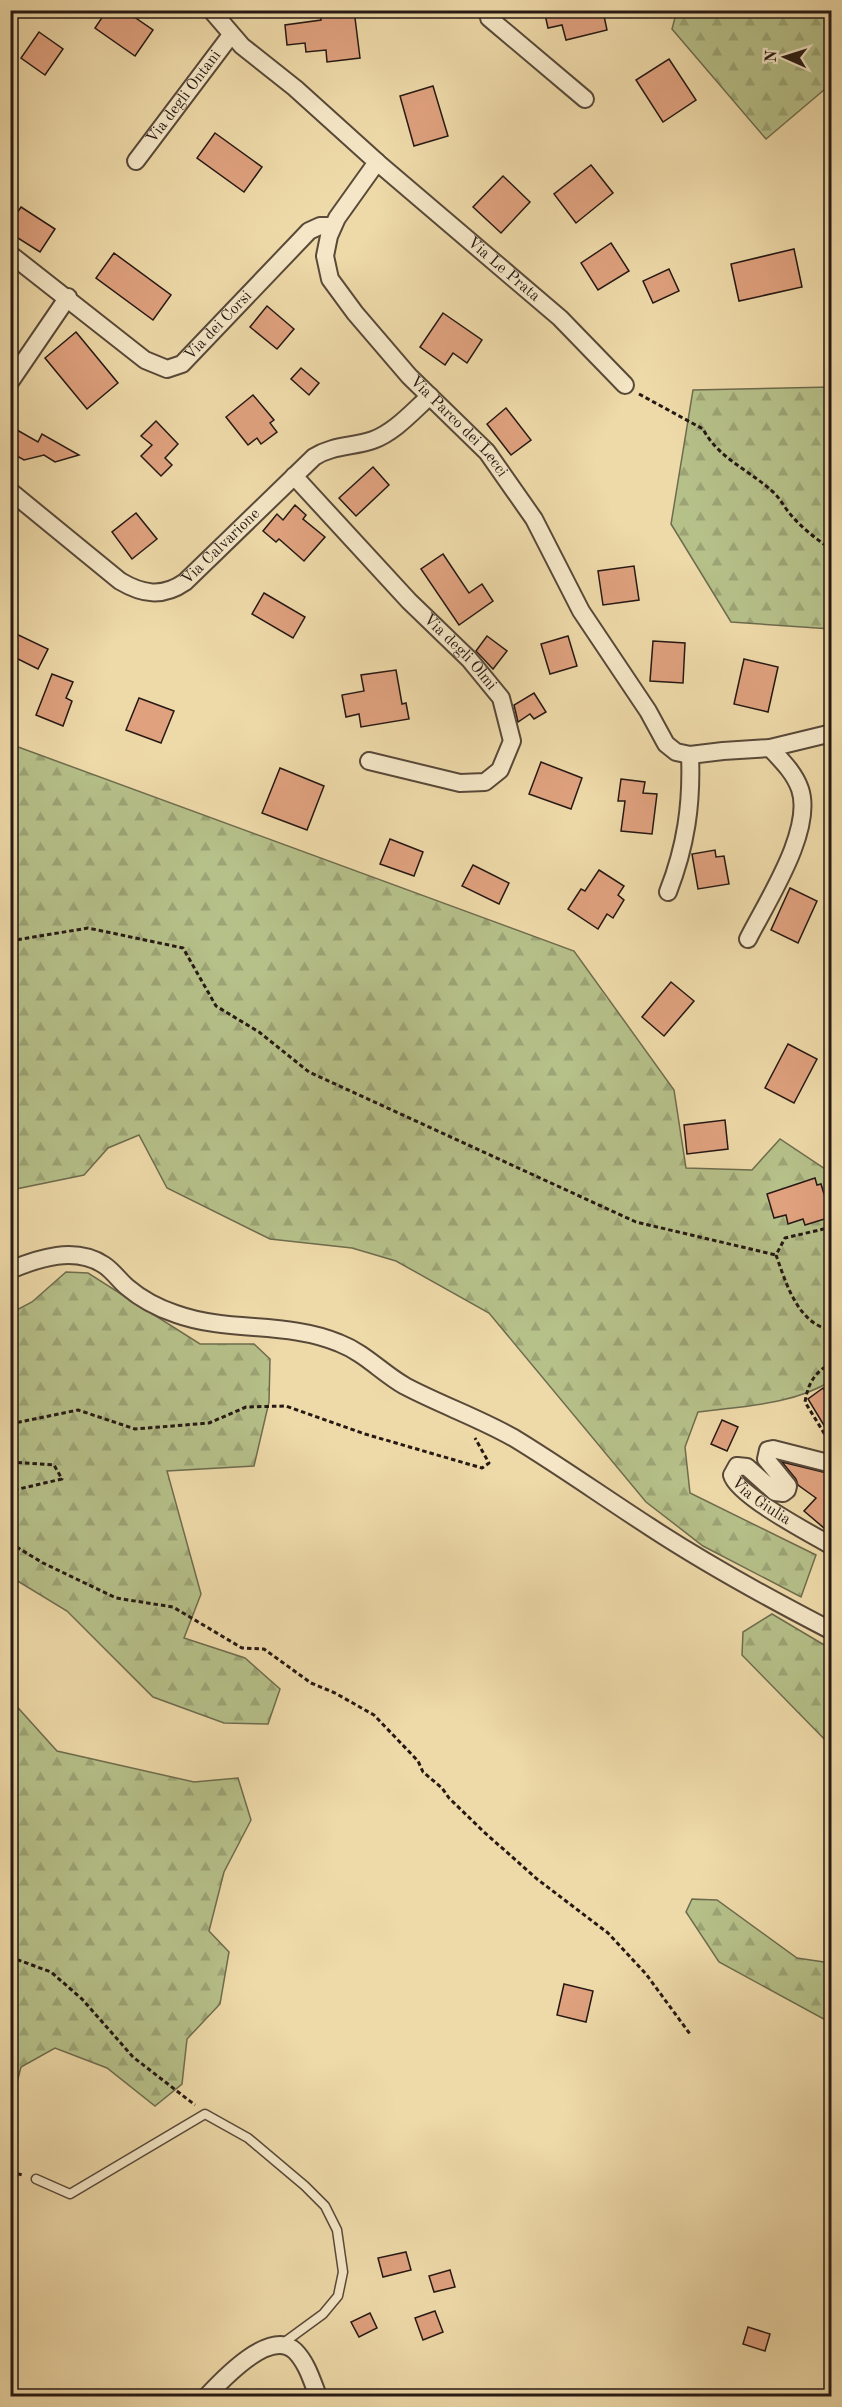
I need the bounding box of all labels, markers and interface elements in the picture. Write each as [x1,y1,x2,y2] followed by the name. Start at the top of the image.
[755,27,815,87] north arrow
[144,48,224,147] street label: Via degli Ontani
[764,49,780,63] text: N
[464,234,543,305] street label: Via Le Prata
[182,288,255,364] street label: Via dei Corsi
[406,373,510,480] street label: Via Parco dei Lecci
[179,506,263,588] street label: Via Calvarione
[420,611,499,693] street label: Via degli Olmi
[728,1475,793,1528] street label: Via Giulia

